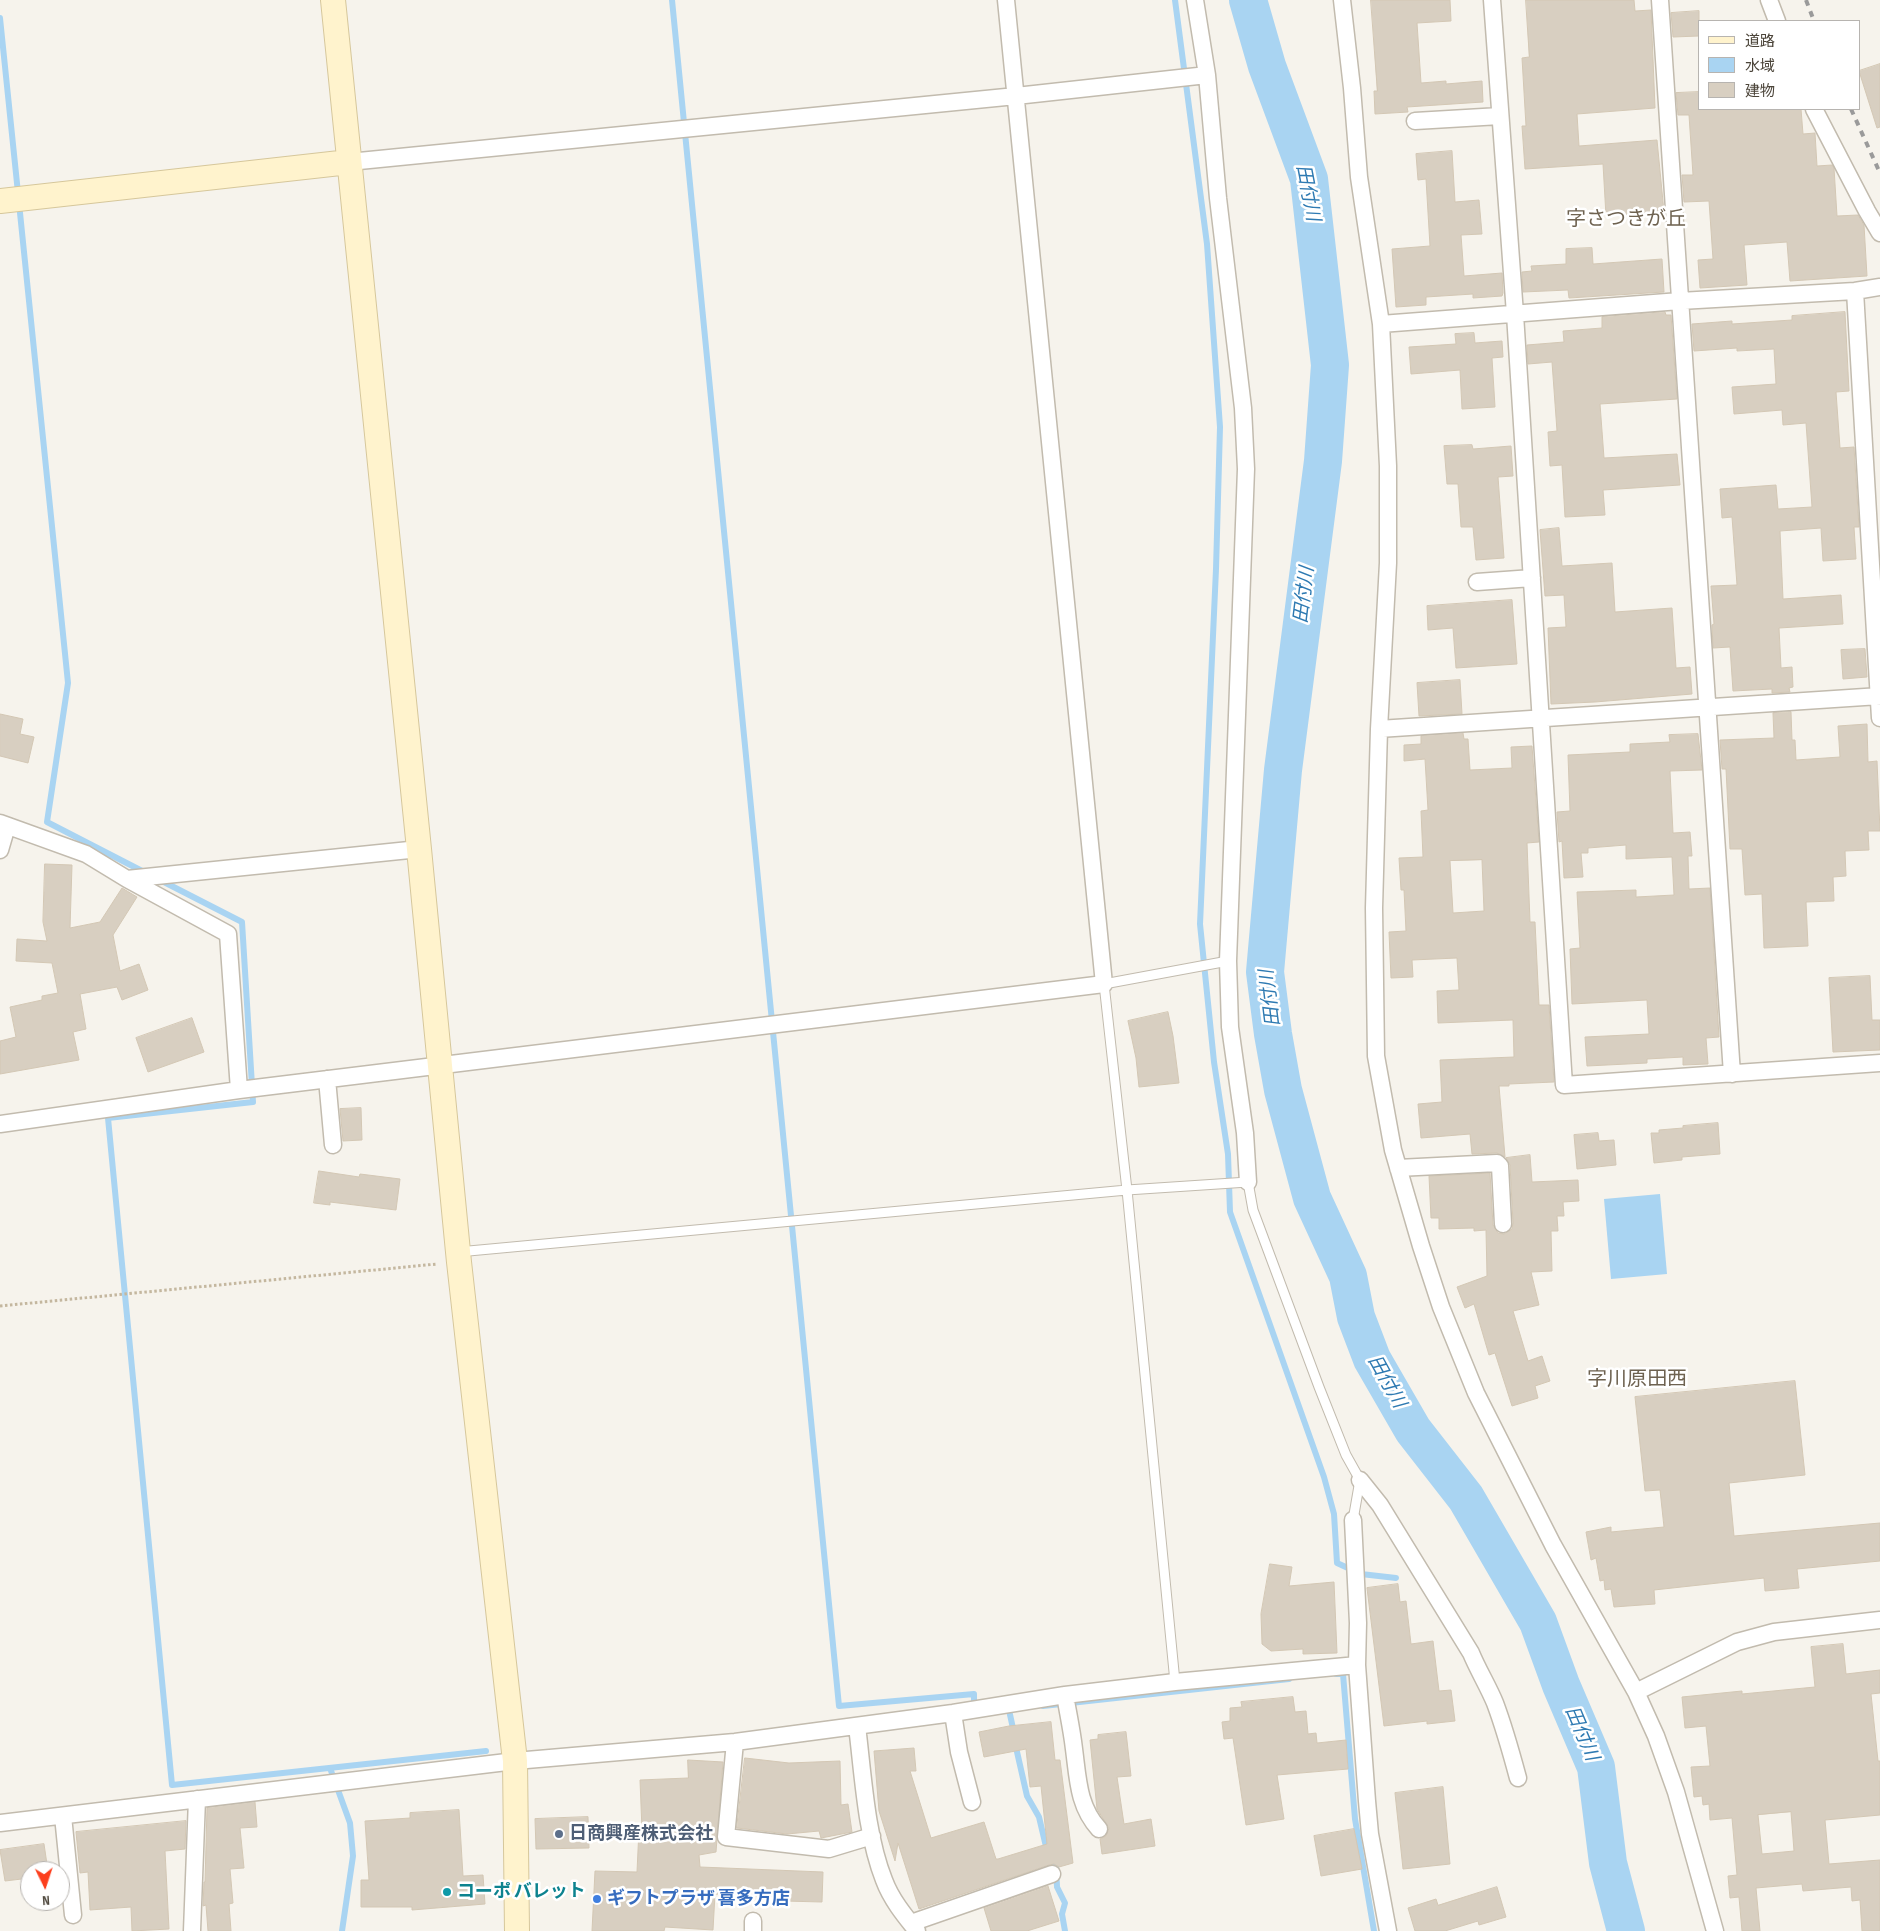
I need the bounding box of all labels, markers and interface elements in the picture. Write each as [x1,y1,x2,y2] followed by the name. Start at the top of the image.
[1698,20,1860,110] legend
[1745,32,1775,51] text: 道路
[1745,57,1775,76] text: 水域
[1745,82,1775,101] text: 建物
[1290,163,1324,223] water label: 田付川
[1566,208,1686,232] district label: 字さつきが丘
[1290,565,1320,625] water label: 田付川
[1256,968,1286,1028] water label: 田付川
[1362,1352,1410,1412] water label: 田付川
[1587,1368,1687,1392] district label: 字川原田西
[1559,1703,1603,1765] water label: 田付川
[569,1823,713,1845] place label: 日商興産株式会社
[553,1828,565,1840] marker: 日商興産株式会社
[20,1861,70,1911] north arrow
[457,1881,586,1903] place label: コーポ バレット
[441,1886,453,1898] marker: コーポ バレット
[607,1888,790,1910] place label: ギフトプラザ 喜多方店
[42,1892,50,1909] text: N
[591,1893,603,1905] marker: ギフトプラザ 喜多方店

